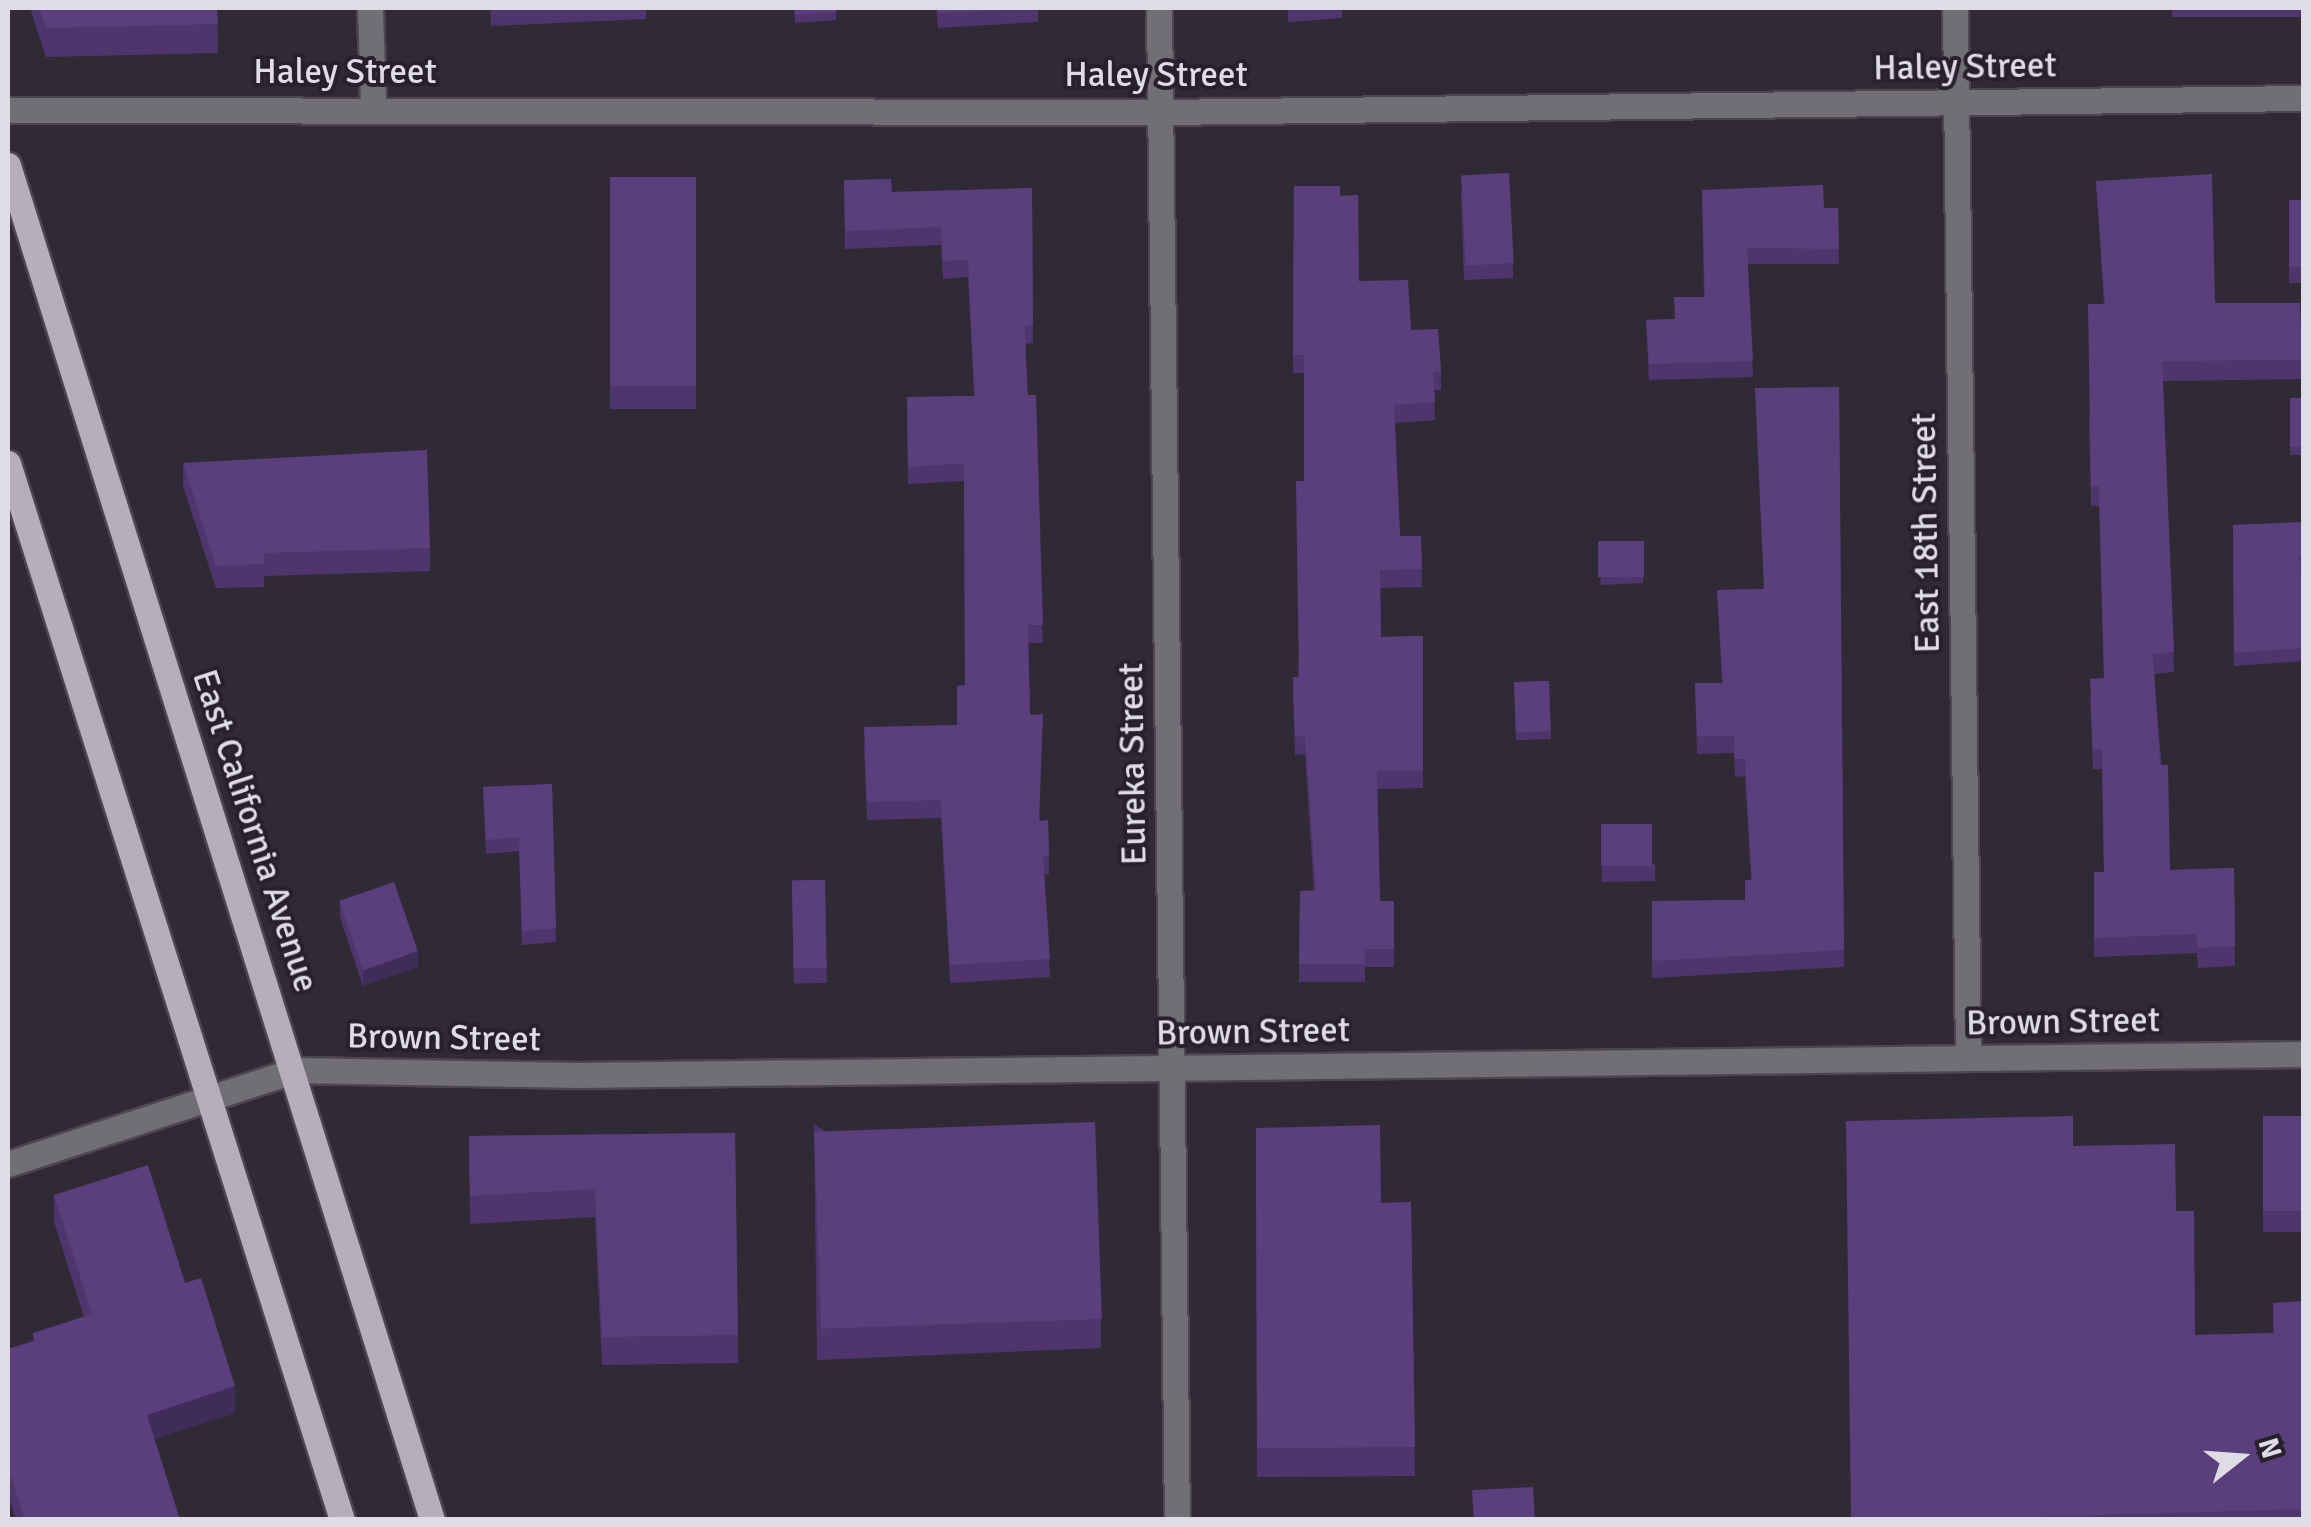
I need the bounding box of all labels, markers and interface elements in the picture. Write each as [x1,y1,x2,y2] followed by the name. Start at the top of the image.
[1873,44,2057,90] street label: Haley Street
[253,51,437,93] street label: Haley Street
[1064,54,1248,96] street label: Haley Street
[1903,412,1949,654] street label: East 18th Street
[1110,662,1156,866] street label: Eureka Street
[183,664,327,998] street label: East California Avenue
[1966,999,2160,1045] street label: Brown Street
[1156,1009,1350,1055] street label: Brown Street
[347,1015,541,1061] street label: Brown Street
[2191,1407,2291,1507] north arrow
[2251,1434,2289,1463] text: N

